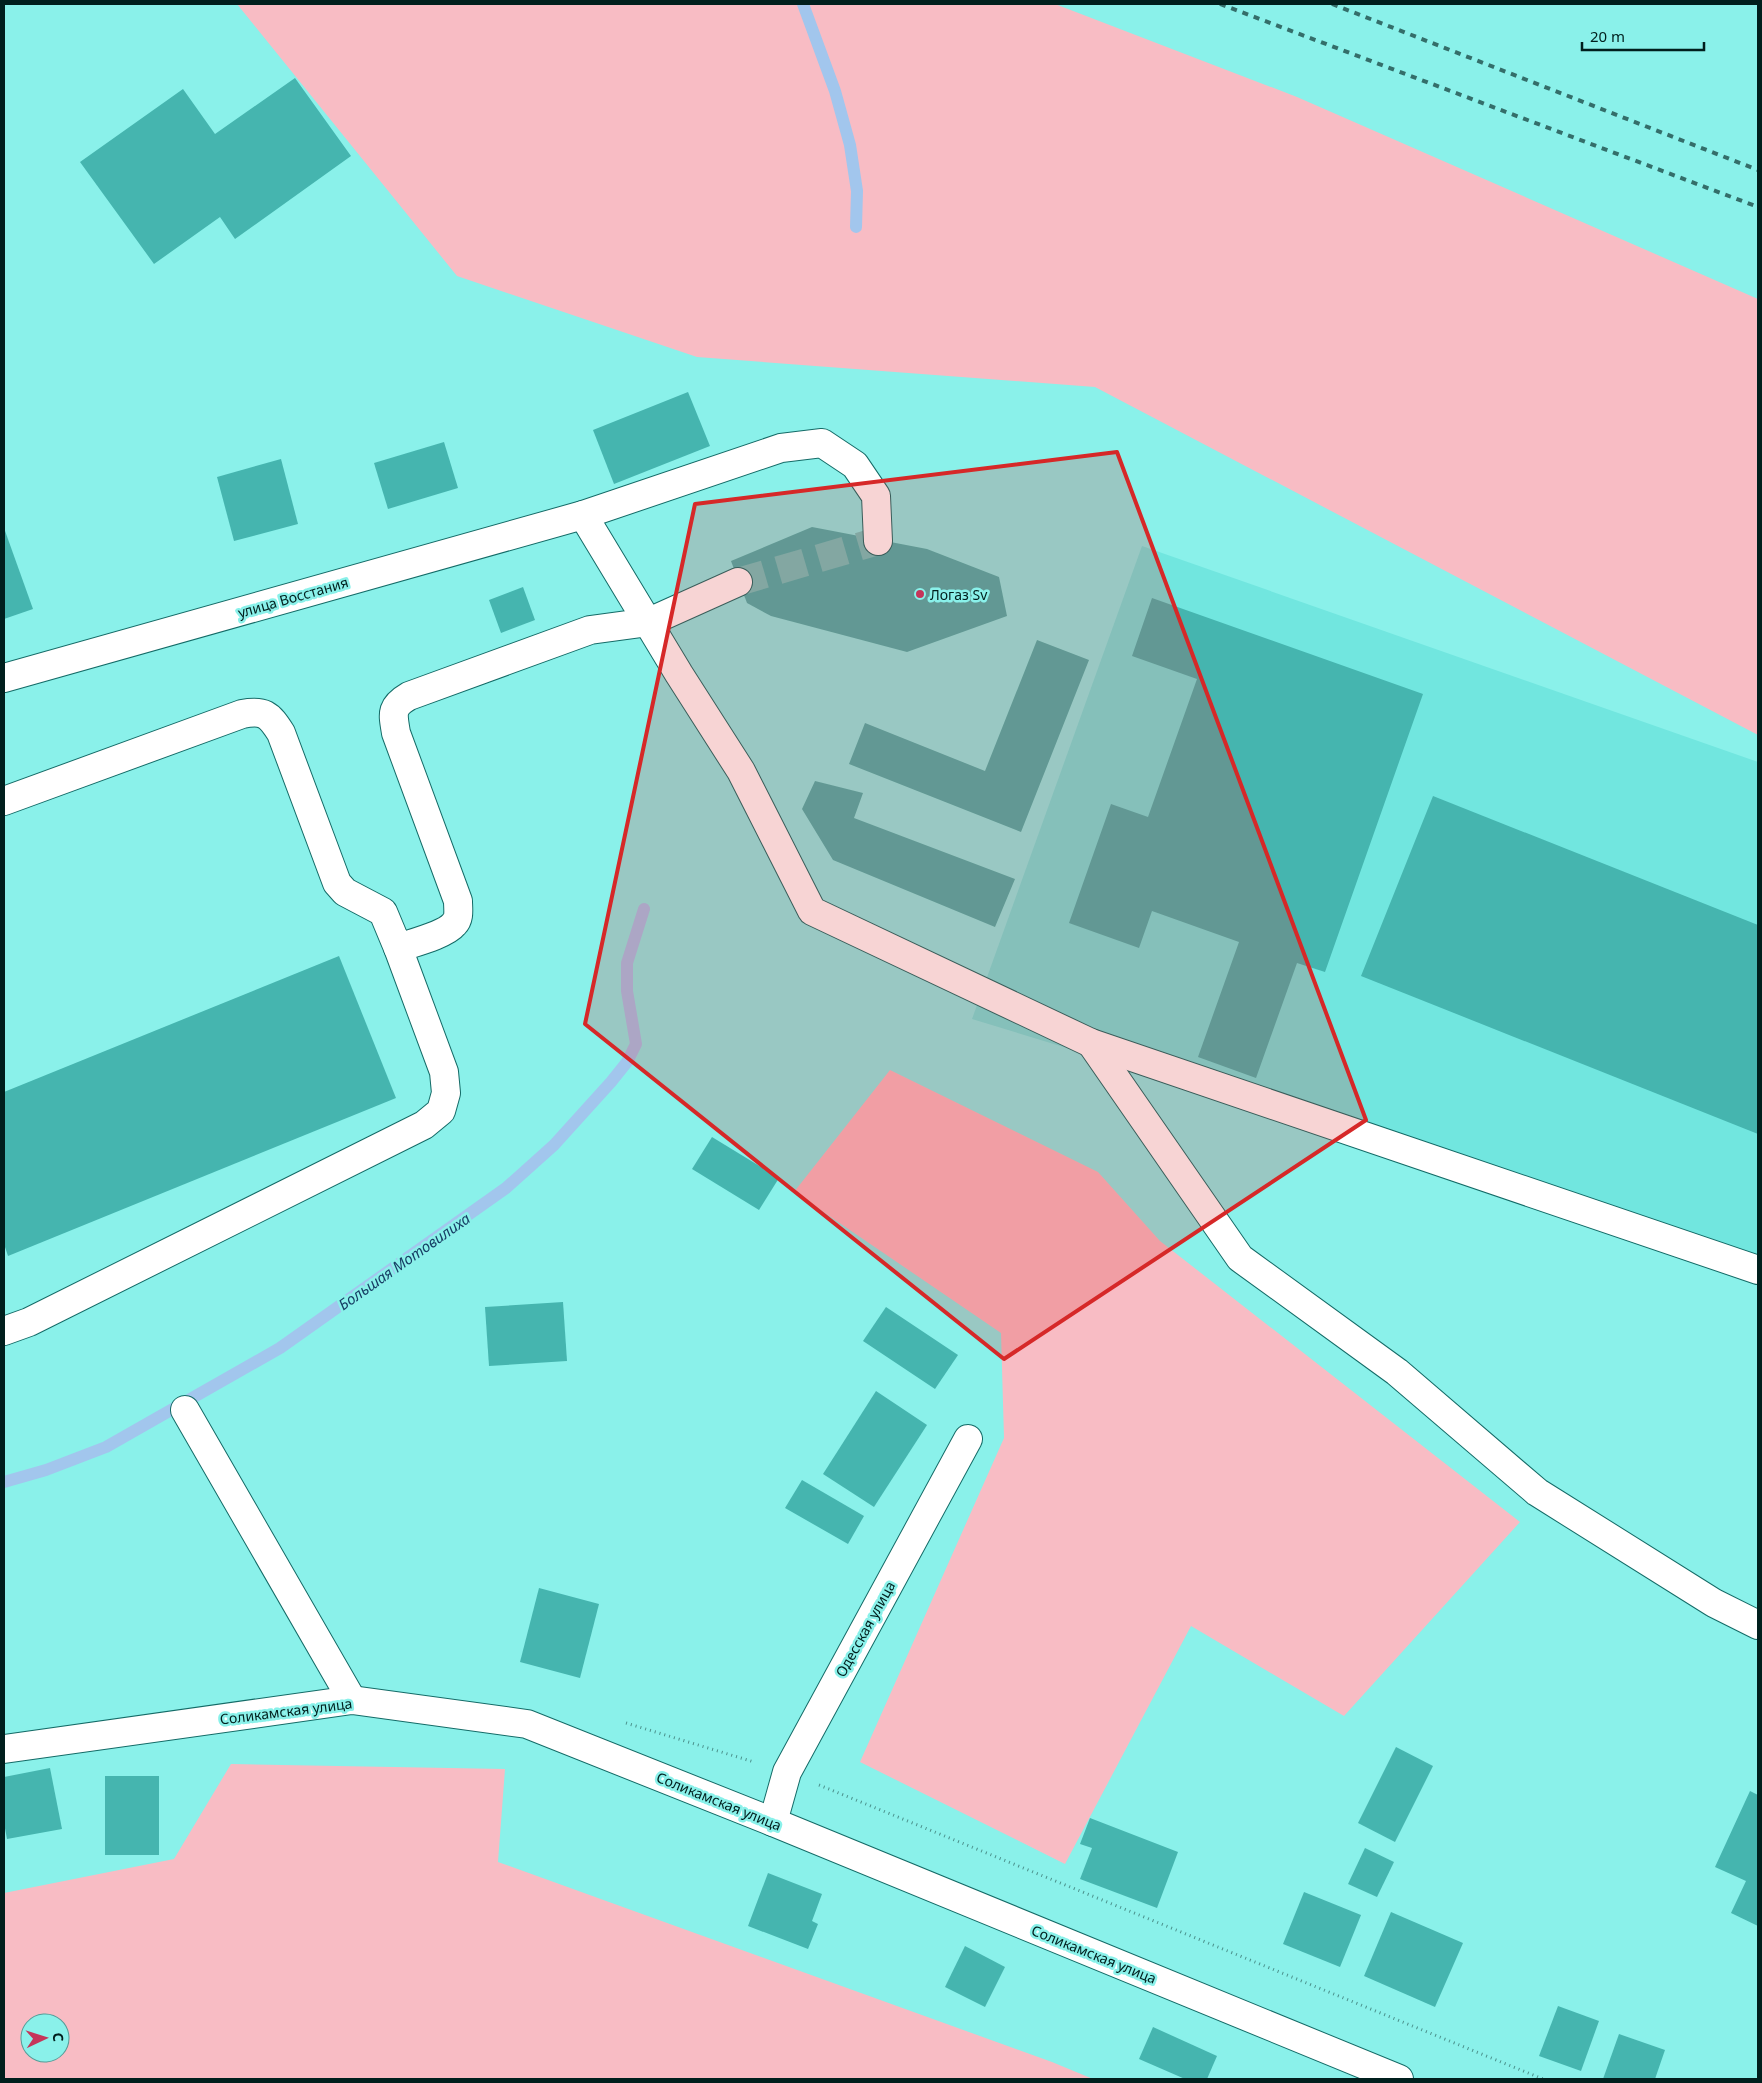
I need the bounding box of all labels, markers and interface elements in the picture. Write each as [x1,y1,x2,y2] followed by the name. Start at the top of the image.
[1582,20,1704,52] scale bar
[1590,26,1625,46] text: 20 m
[236,572,350,622] street label: улица Восстания
[930,585,988,604] place label: Логаз Sv
[914,588,926,600] marker: Логаз Sv
[334,1208,474,1314] water label: Большая Мотовилиха
[831,1578,899,1680] street label: Одесская улица
[219,1693,353,1729] street label: Соликамская улица
[654,1767,784,1835] street label: Соликамская улица
[1029,1920,1159,1988] street label: Соликамская улица
[20,2013,70,2063] north arrow
[49,2032,68,2042] text: С

